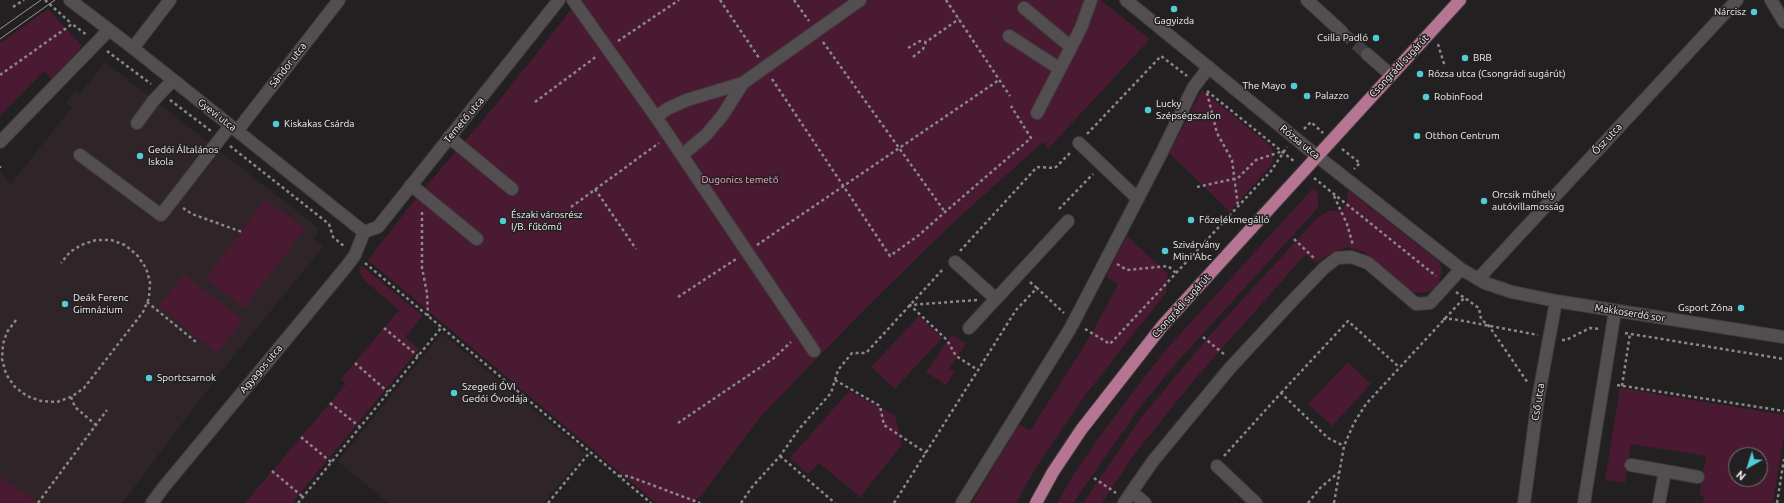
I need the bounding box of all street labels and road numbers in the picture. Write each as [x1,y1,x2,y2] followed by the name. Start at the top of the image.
[1367,32,1431,100] street label: Csongrádi sugárút
[267,40,309,90] street label: Sándor utca
[441,95,487,145] street label: Temető utca
[195,96,239,134] street label: Gyevi utca
[1590,121,1624,157] street label: Ősz utca
[1278,122,1322,162] street label: Rózsa utca
[1149,272,1213,340] street label: Csongrádi sugárút
[1594,302,1666,324] street label: Makkoserdő sor
[237,342,285,396] street label: Agyagos utca
[1529,382,1547,422] street label: Cső utca

